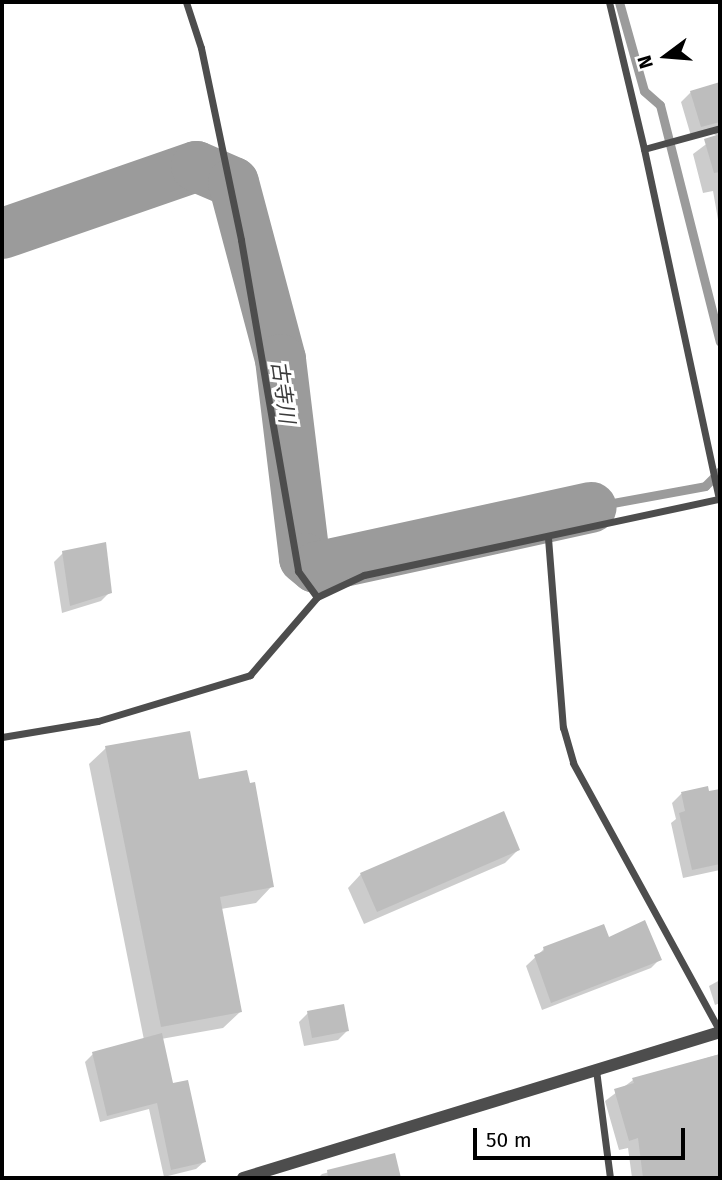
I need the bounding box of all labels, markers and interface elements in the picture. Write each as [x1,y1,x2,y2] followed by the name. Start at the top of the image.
[631,21,701,91] north arrow
[633,53,658,71] text: N
[266,359,300,425] water label: 古寺川
[477,1114,689,1158] scale bar
[486,1127,532,1153] text: 50 m

